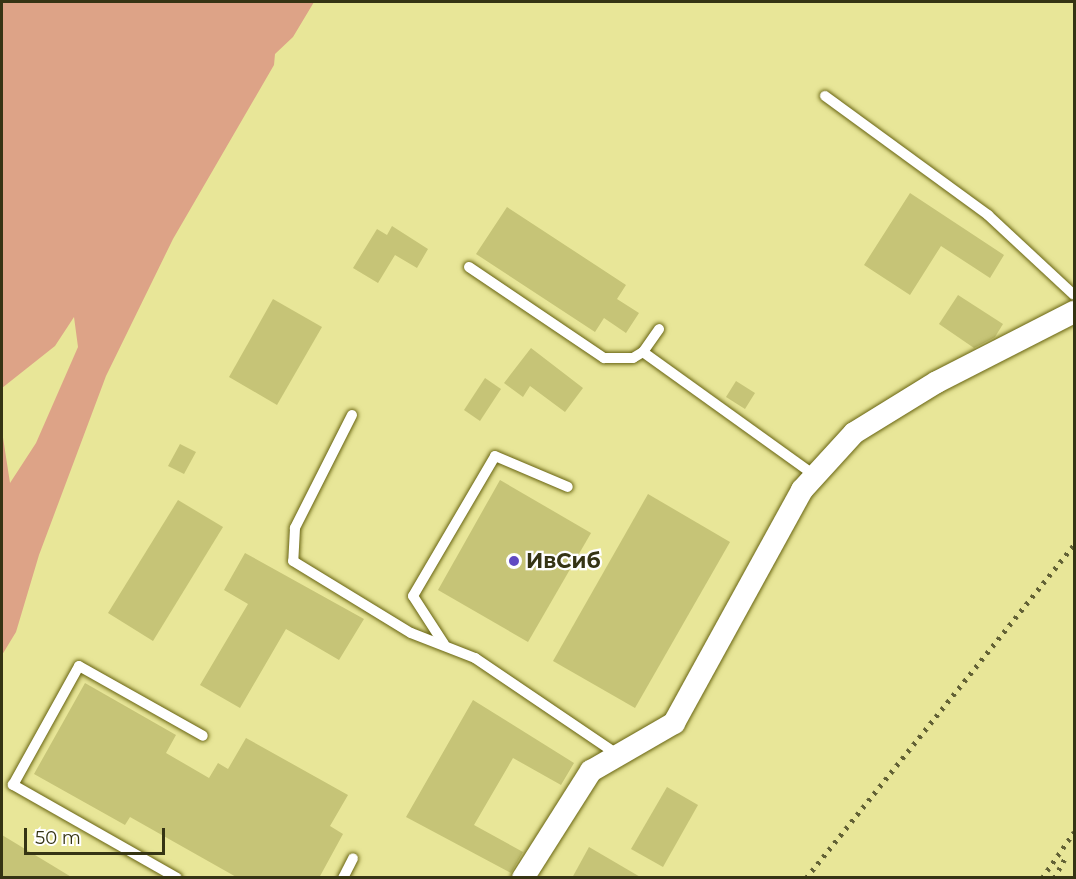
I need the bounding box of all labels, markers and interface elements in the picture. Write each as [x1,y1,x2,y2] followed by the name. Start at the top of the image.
[526,548,601,574] place label: ИвСиб
[507,554,521,568] marker: ИвСиб
[27,816,168,854] scale bar
[35,827,81,849] text: 50 m

